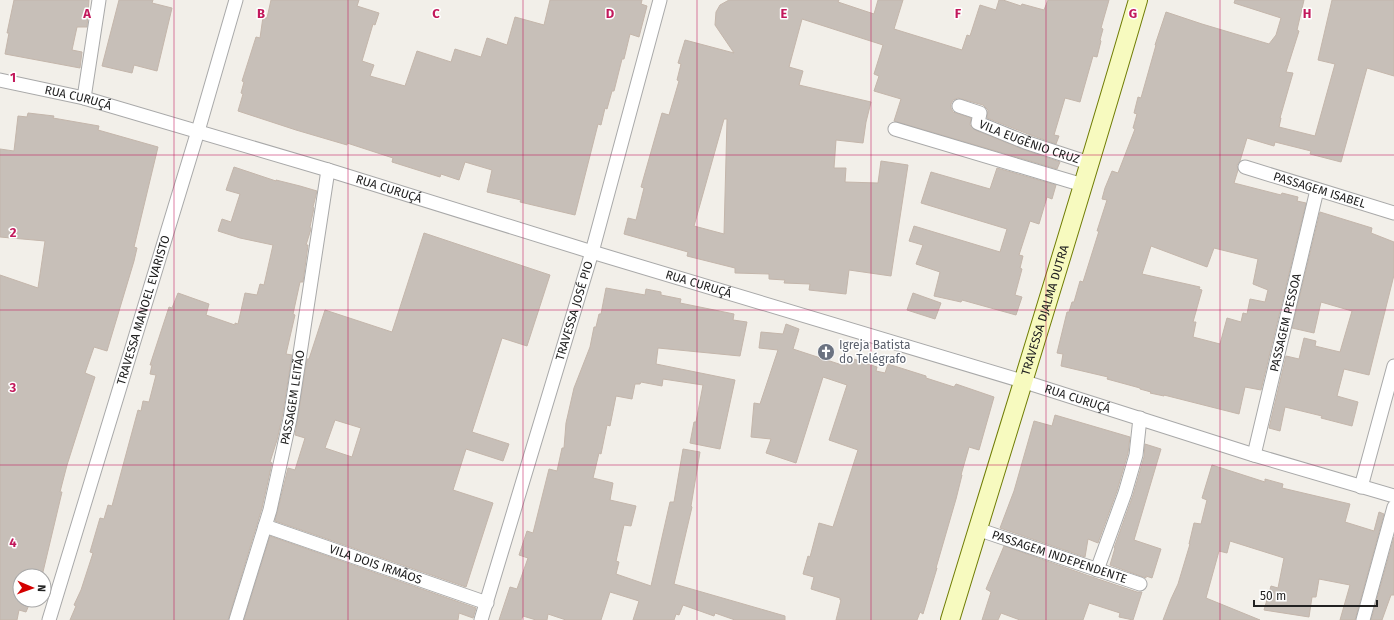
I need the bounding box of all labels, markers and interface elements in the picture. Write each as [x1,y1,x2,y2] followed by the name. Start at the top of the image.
[82,6,91,21] text: A
[257,6,265,21] text: B
[432,6,440,21] text: C
[606,6,615,21] text: D
[781,6,788,21] text: E
[955,6,962,21] text: F
[1129,6,1137,21] text: G
[1303,6,1311,21] text: H
[10,70,16,85] text: 1
[43,83,114,113] street label: RUA CURUÇÁ
[977,117,1081,166] street label: VILA EUGÊNIO CRUZ
[1272,169,1367,211] street label: PASSAGEM ISABEL
[354,172,424,206] street label: RUA CURUÇÁ
[10,225,17,240] text: 2
[114,234,173,387] street label: TRAVESSA MANOEL EVARISTO
[1018,243,1072,377] street label: TRAVESSA DJALMA DUTRA
[553,259,596,362] street label: TRAVESSA JOSÉ PIO
[664,267,734,301] street label: RUA CURUÇÁ
[1267,272,1304,373] street label: PASSAGEM PESSOA
[839,338,911,366] place label: Igreja Batista do Telégrafo
[816,342,836,362] church icon: Igreja Batista do Telégrafo
[278,349,307,446] street label: PASSAGEM LEITÃO
[9,380,17,395] text: 3
[1043,382,1113,416] street label: RUA CURUÇÁ
[990,528,1129,586] street label: PASSAGEM INDEPENDENTE
[9,535,17,550] text: 4
[327,542,424,587] street label: VILA DOIS IRMÃOS
[12,568,52,608] north arrow
[1254,582,1377,608] scale bar
[35,584,48,592] text: N
[1260,589,1286,603] text: 50 m

